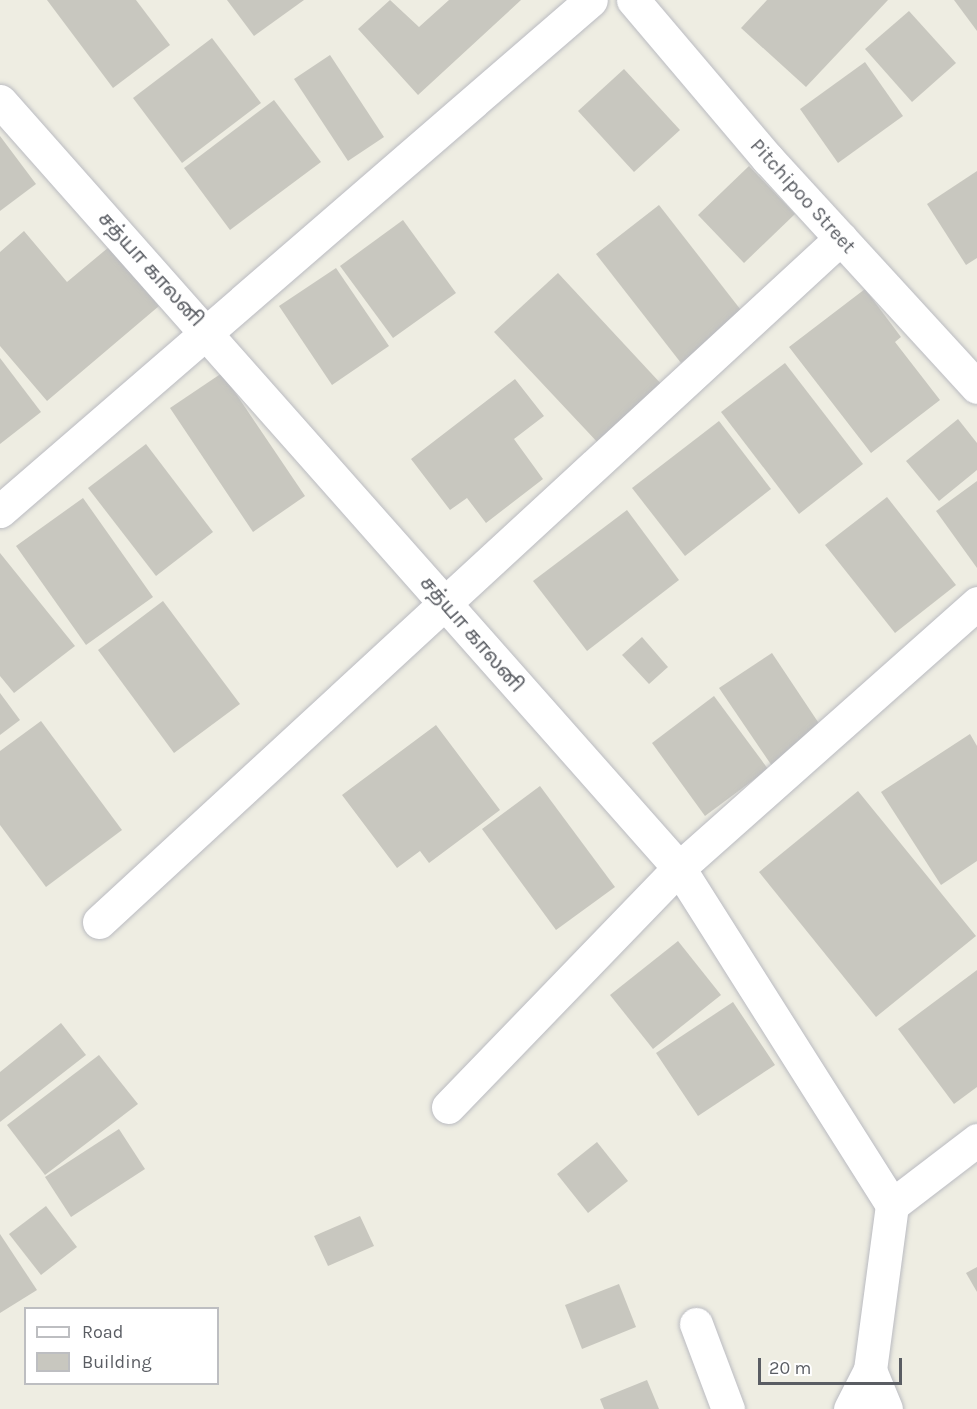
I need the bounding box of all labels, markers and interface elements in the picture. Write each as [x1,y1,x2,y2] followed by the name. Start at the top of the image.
[745,134,861,258] street label: Pitchipoo Street
[93,207,209,331] street label: சத்யா காலனி
[415,571,529,697] street label: சத்யா காலனி
[24,1307,219,1385] legend
[82,1321,123,1343] text: Road
[761,1346,905,1384] scale bar
[82,1351,152,1373] text: Building
[769,1357,811,1379] text: 20 m

